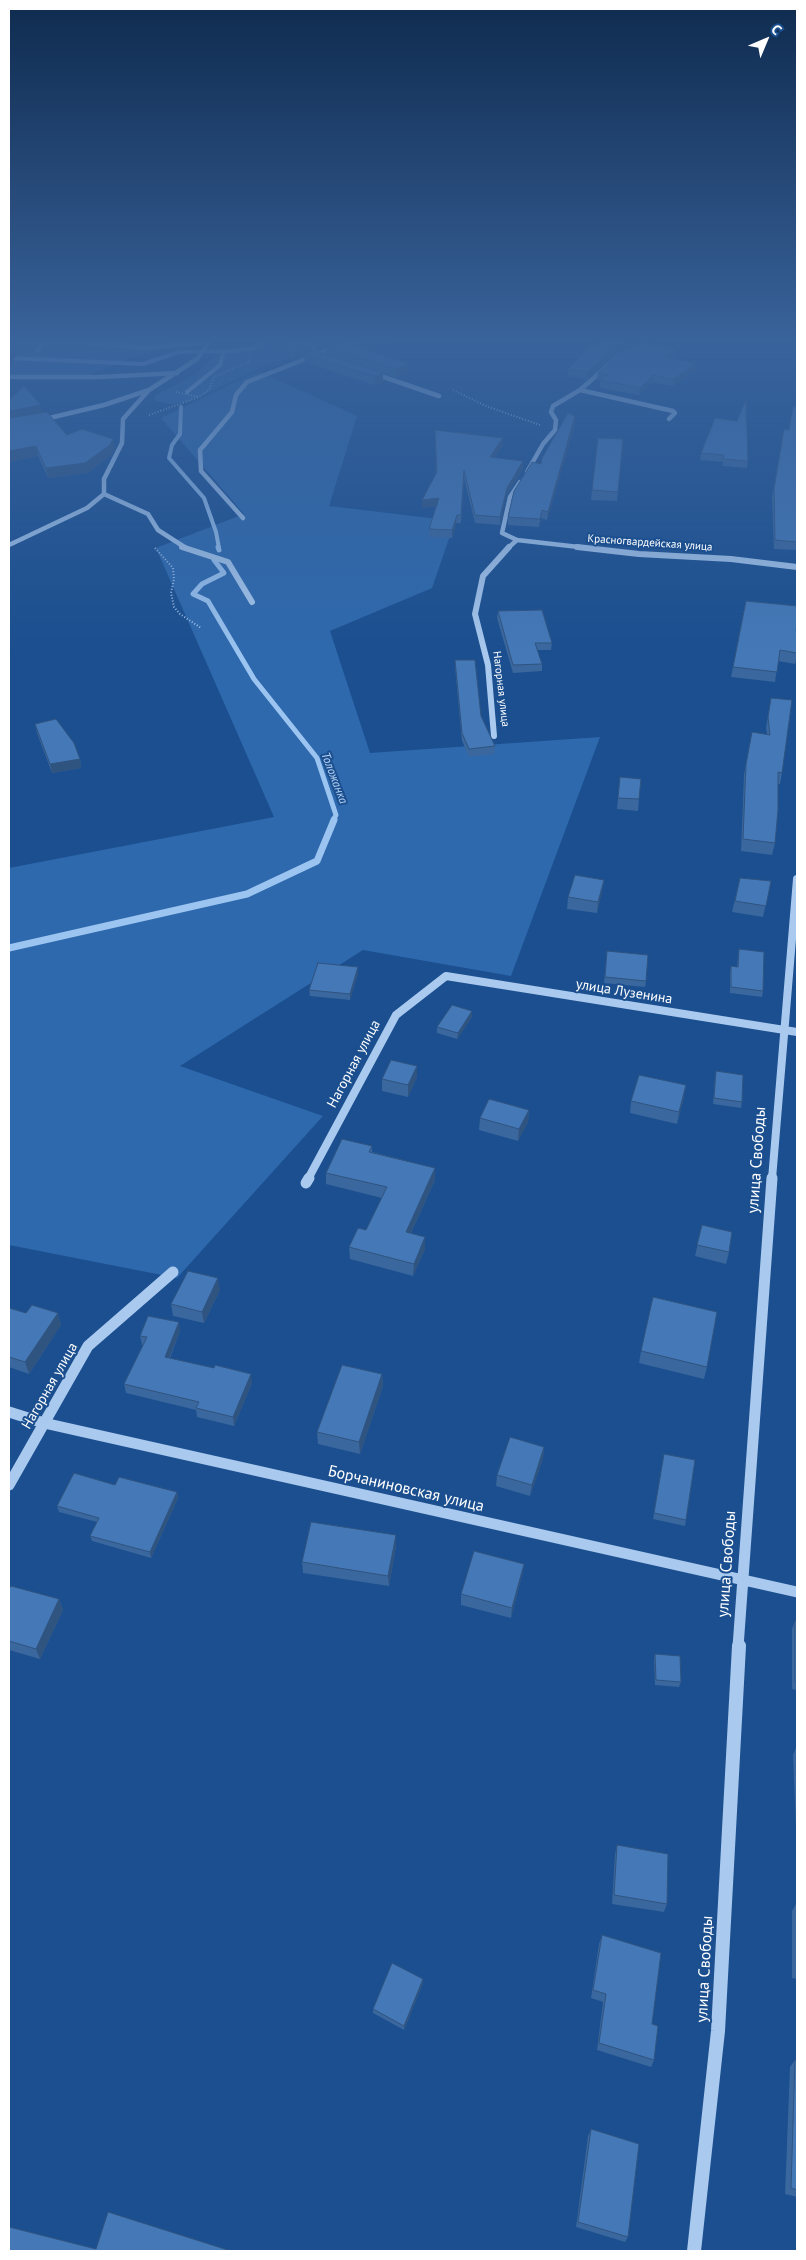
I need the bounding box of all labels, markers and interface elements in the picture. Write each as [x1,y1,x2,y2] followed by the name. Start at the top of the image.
[741,15,791,65] north arrow
[767,20,786,39] text: С
[587,532,713,554] street label: Красногвардейская улица
[490,650,512,728] street label: Нагорная улица
[318,750,350,806] water label: Толожанка
[574,976,674,1008] street label: улица Лузенина
[324,1017,384,1111] street label: Нагорная улица
[744,1106,770,1214] street label: улица Свободы
[19,1340,81,1432] street label: Нагорная улица
[326,1462,486,1516] street label: Борчаниновская улица
[714,1510,740,1618] street label: улица Свободы
[693,1915,717,2023] street label: улица Свободы

